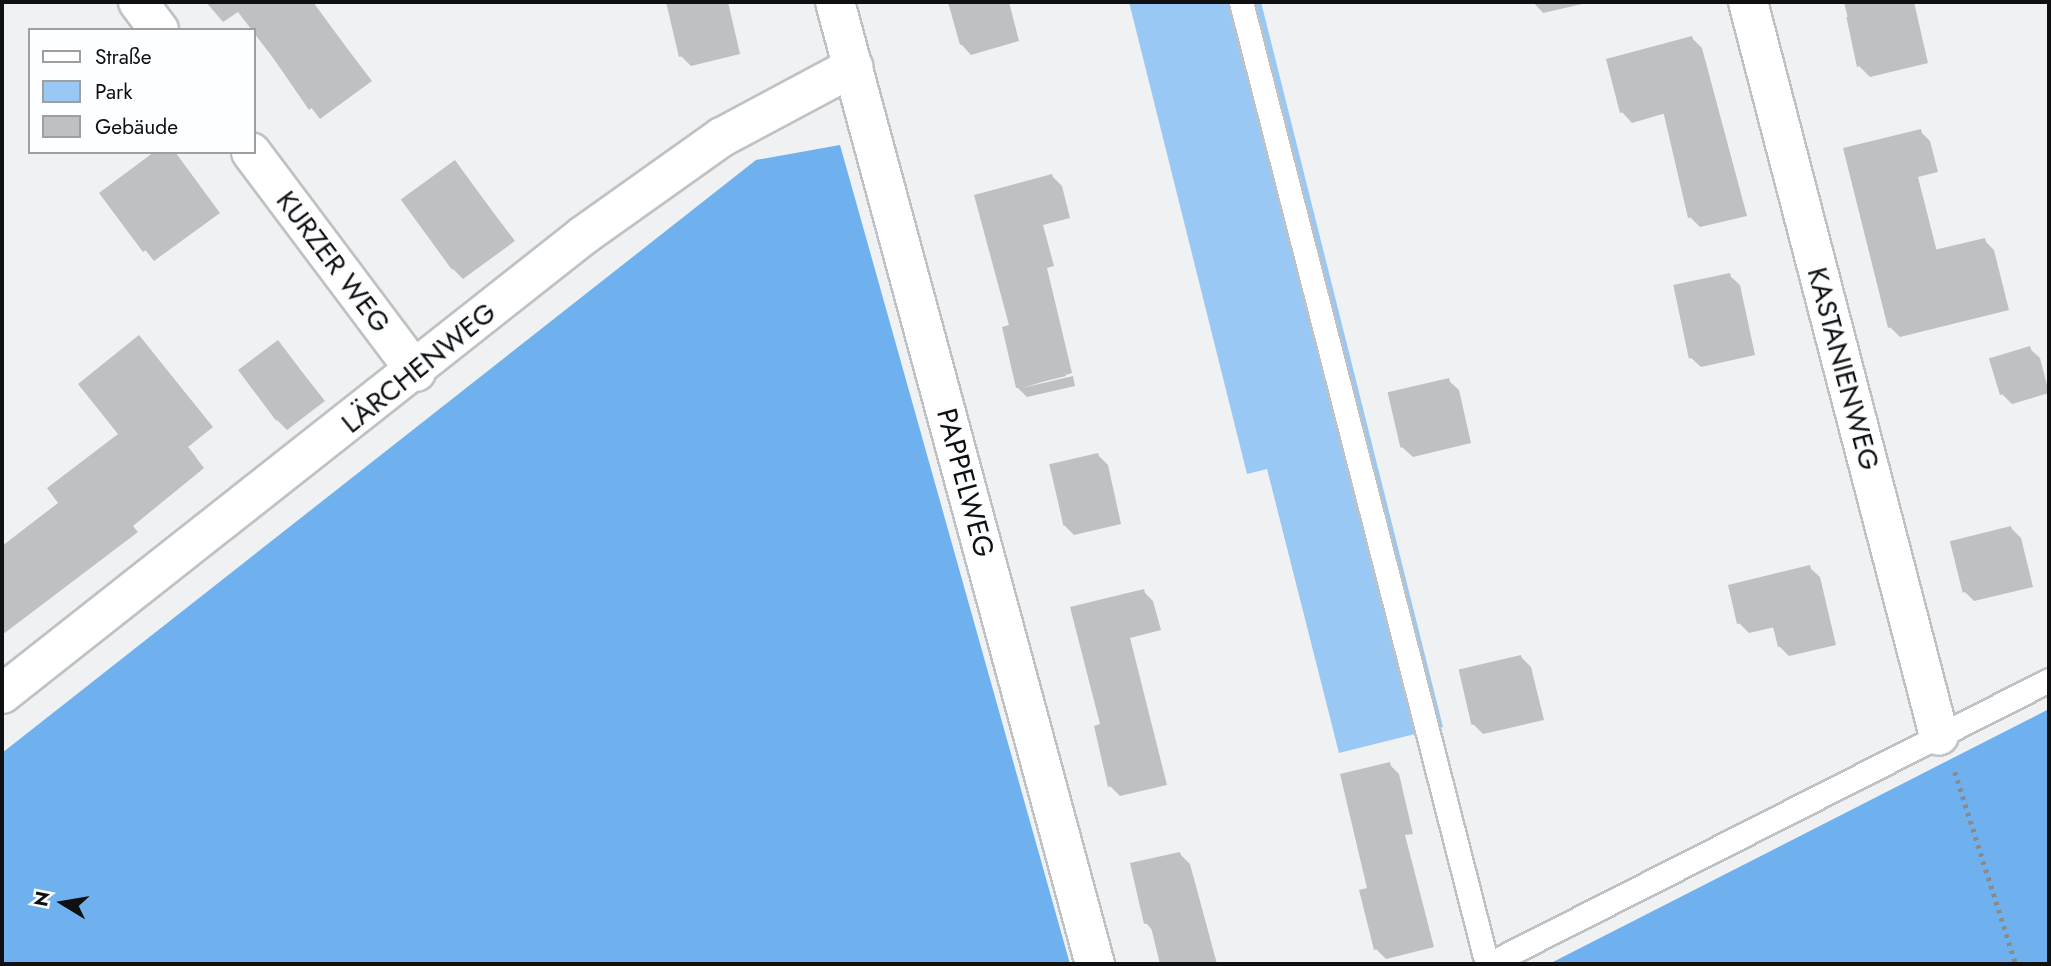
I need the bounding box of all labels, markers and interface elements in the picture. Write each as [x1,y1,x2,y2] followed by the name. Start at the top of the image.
[28,28,256,154] legend
[95,42,152,72] text: Straße
[95,77,132,107] text: Park
[95,112,178,142] text: Gebäude
[269,185,397,339] street label: KURZER WEG
[1800,264,1886,474] street label: KASTANIENWEG
[335,296,503,440] street label: LÄRCHENWEG
[929,405,1001,561] street label: PAPPELWEG
[28,868,98,938] north arrow
[27,889,57,909] text: N

